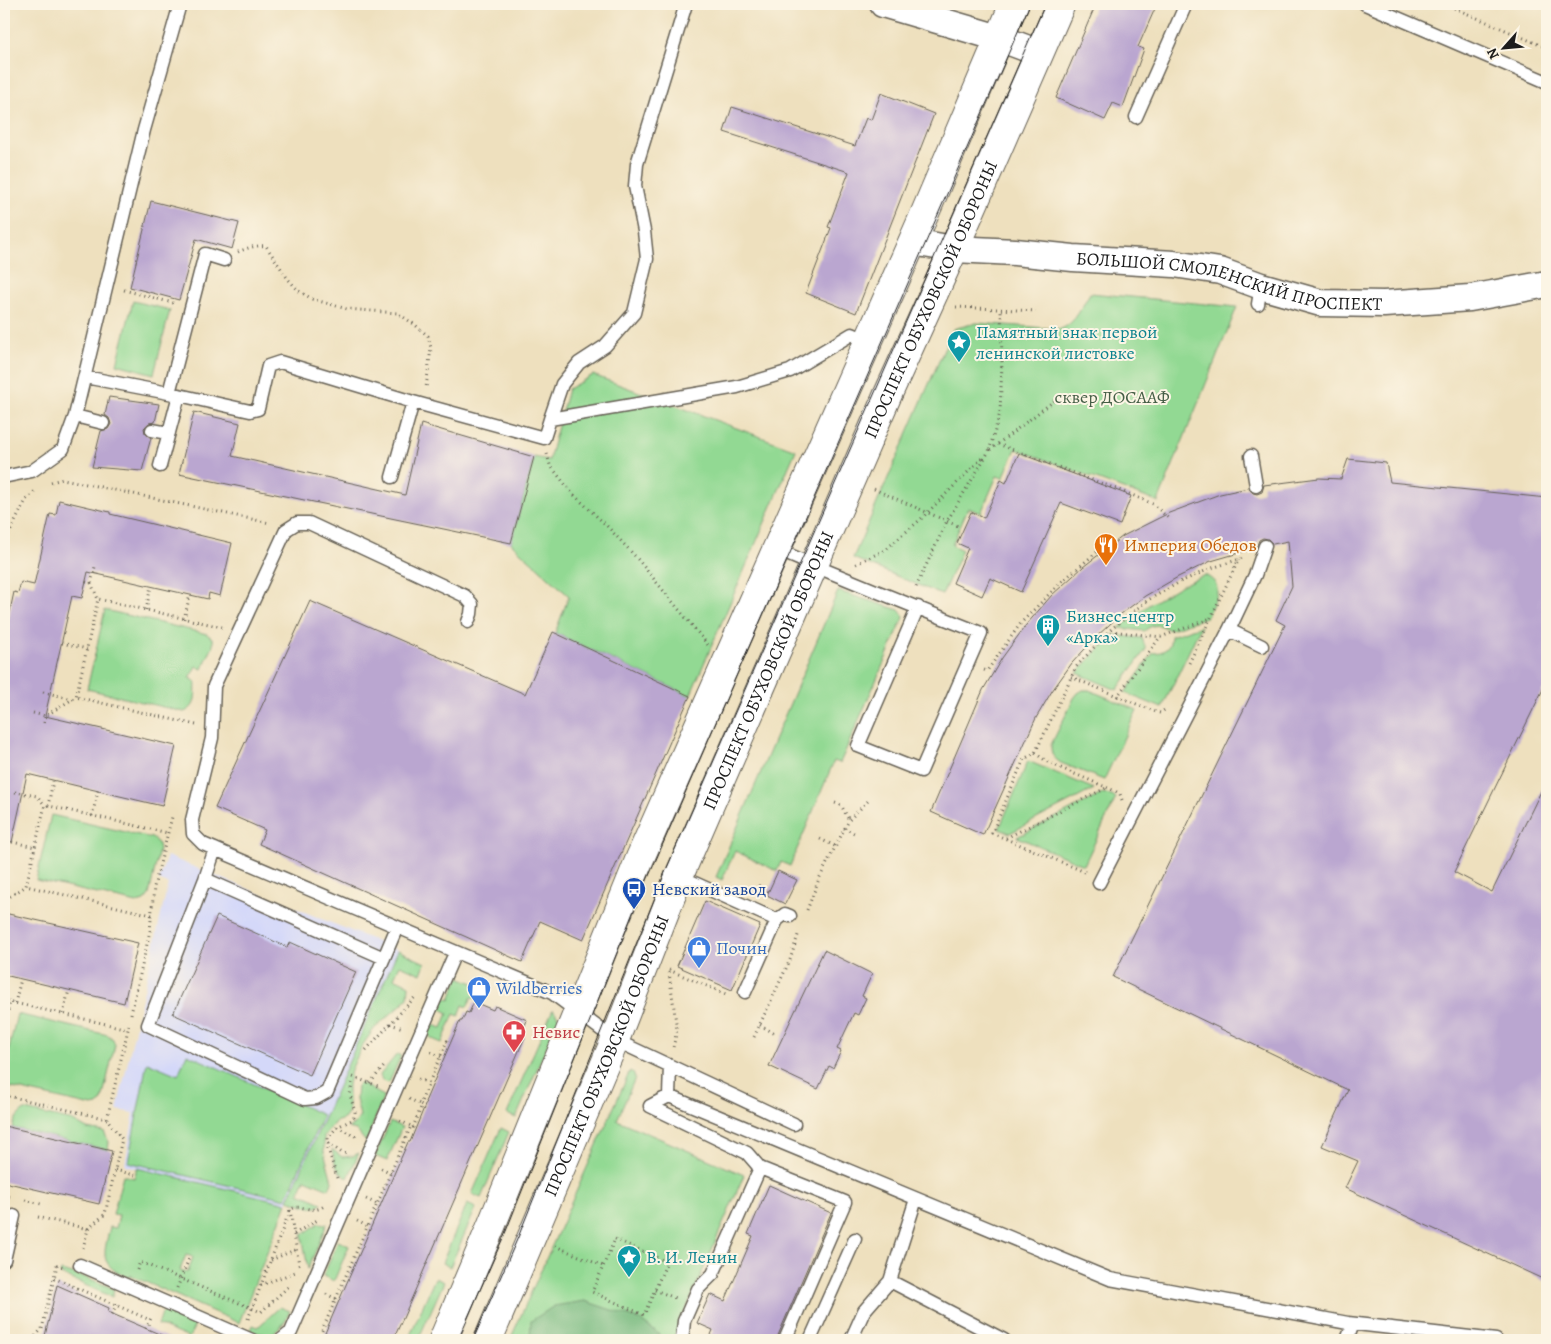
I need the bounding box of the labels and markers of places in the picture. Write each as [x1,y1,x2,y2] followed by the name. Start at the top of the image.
[976,320,1158,365] place label: Памятный знак первой ленинской листовке
[946,329,972,363] place icon: Памятный знак первой ленинской листовке
[1093,532,1119,566] restaurant icon: Империя Обедов
[1124,533,1257,557] place label: Империя Обедов
[1066,604,1174,649] place label: Бизнес-центр «Арка»
[1035,613,1061,647] building icon: Бизнес-центр «Арка»
[621,876,647,910] bus stop icon: Невский завод
[652,877,766,901] place label: Невский завод
[686,935,712,969] shop icon: Почин
[716,936,767,960] place label: Почин
[466,975,492,1009] shop icon: Wildberries
[495,976,583,1000] place label: Wildberries
[501,1019,527,1053] pharmacy icon: Невис
[532,1020,581,1044] place label: Невис
[616,1244,642,1278] place icon: В. И. Ленин
[646,1245,738,1269] place label: В. И. Ленин

